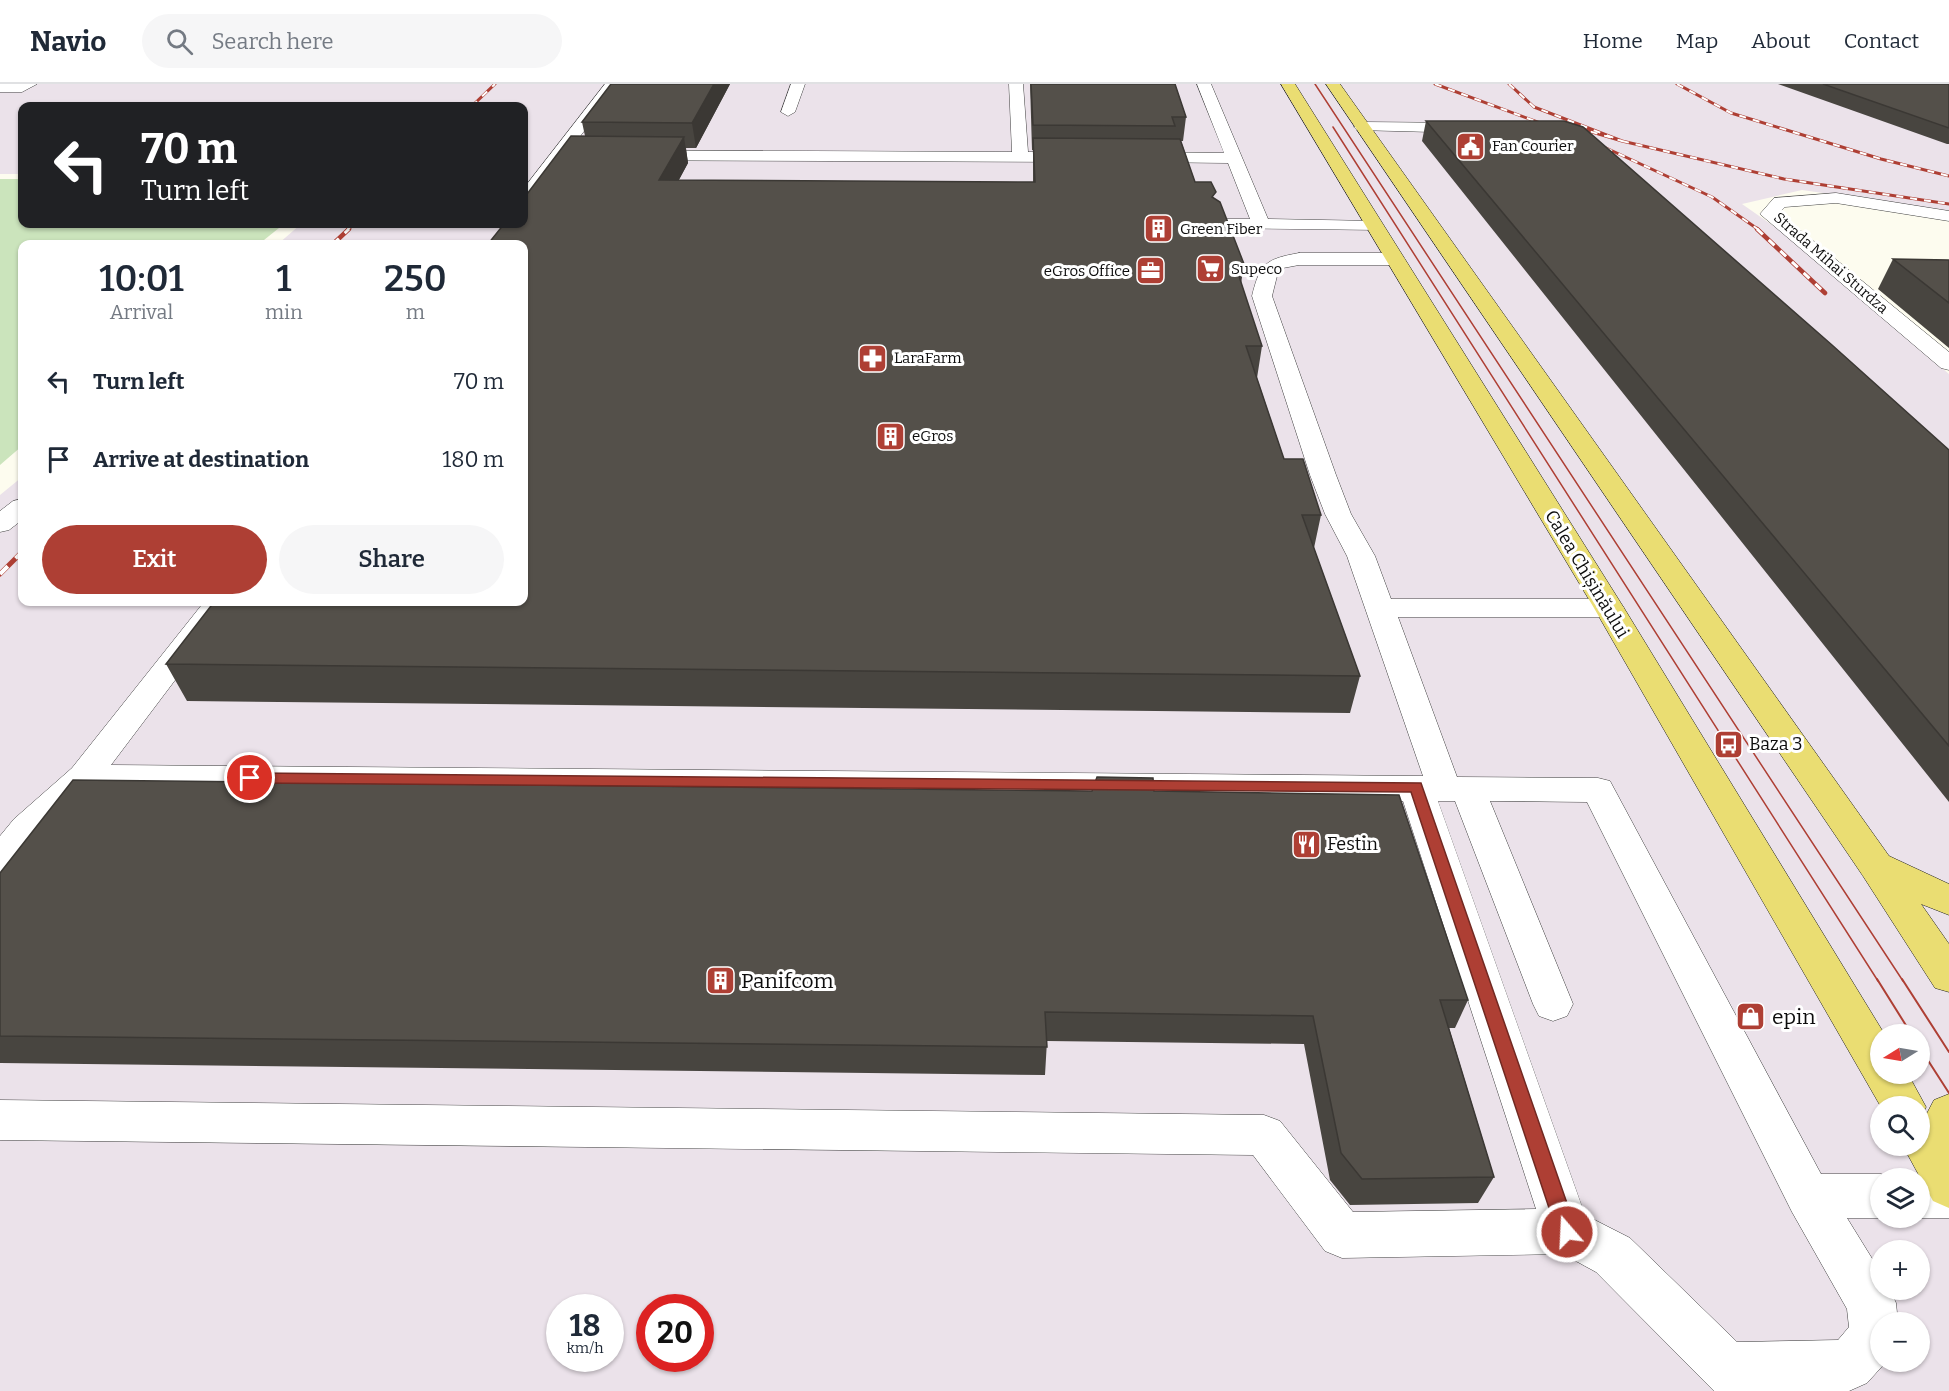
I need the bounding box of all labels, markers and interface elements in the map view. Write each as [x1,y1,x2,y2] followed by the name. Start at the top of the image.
[142,14,562,68] search box
[30,25,106,58] text: Navio
[163,25,196,58] icon: search
[211,28,334,55] text: Search here
[1583,28,1643,54] text: Home
[1676,28,1718,54] text: Map
[1751,28,1811,54] text: About
[1844,28,1919,54] text: Contact
[141,124,237,174] text: 70 m
[42,126,120,204] icon: left
[1455,130,1487,162] public building icon: Fan Courier
[1492,137,1574,155] place label: Fan Courier
[141,175,249,207] text: Turn left
[1770,208,1892,318] street label: Strada Mihai Sturdza
[1143,213,1175,245] building icon: Green Fiber
[1180,220,1263,238] place label: Green Fiber
[1194,253,1226,285] supermarket icon: Supeco
[1135,255,1167,287] office icon: eGros Office
[99,257,184,301] text: 10:01
[276,257,291,301] text: 1
[384,257,447,301] text: 250
[1231,260,1282,278] place label: Supeco
[1044,262,1130,280] place label: eGros Office
[110,300,173,324] text: Arrival
[265,300,303,324] text: min
[406,300,425,324] text: m
[857,342,889,374] pharmacy icon: LaraFarm
[894,349,962,367] place label: LaraFarm
[42,365,75,398] icon: left
[93,368,185,395] text: Turn left
[454,368,504,395] text: 70 m
[875,420,907,452] building icon: eGros
[912,427,953,445] place label: eGros
[42,443,75,476] icon: arrive
[93,446,309,473] text: Arrive at destination
[442,446,504,473] text: 180 m
[1540,506,1634,642] street label: Calea Chișinăului
[42,525,267,594] button: Exit
[279,525,504,594] button: Share
[1712,728,1744,760] bus stop icon: Baza 3
[1749,733,1802,755] place label: Baza 3
[224,752,275,803] pin
[233,761,266,794] icon: arrive
[1290,828,1322,860] restaurant icon: Festin
[1327,833,1379,855] place label: Festin
[704,965,736,997] building icon: Panifcom
[741,968,834,994] place label: Panifcom
[1735,1001,1767,1033] shop icon: epin
[1772,1004,1816,1030] place label: epin
[1870,1024,1930,1084] north arrow
[1870,1024,1930,1372] map controls
[1870,1096,1930,1156] button: search
[1870,1168,1930,1228] button: layers
[1535,1200,1599,1264] position arrow
[1870,1240,1930,1300] button: +
[636,1294,714,1372] speed limit sign: 20
[569,1308,601,1344] text: 18
[1870,1312,1930,1372] button: −
[566,1339,604,1357] text: km/h

